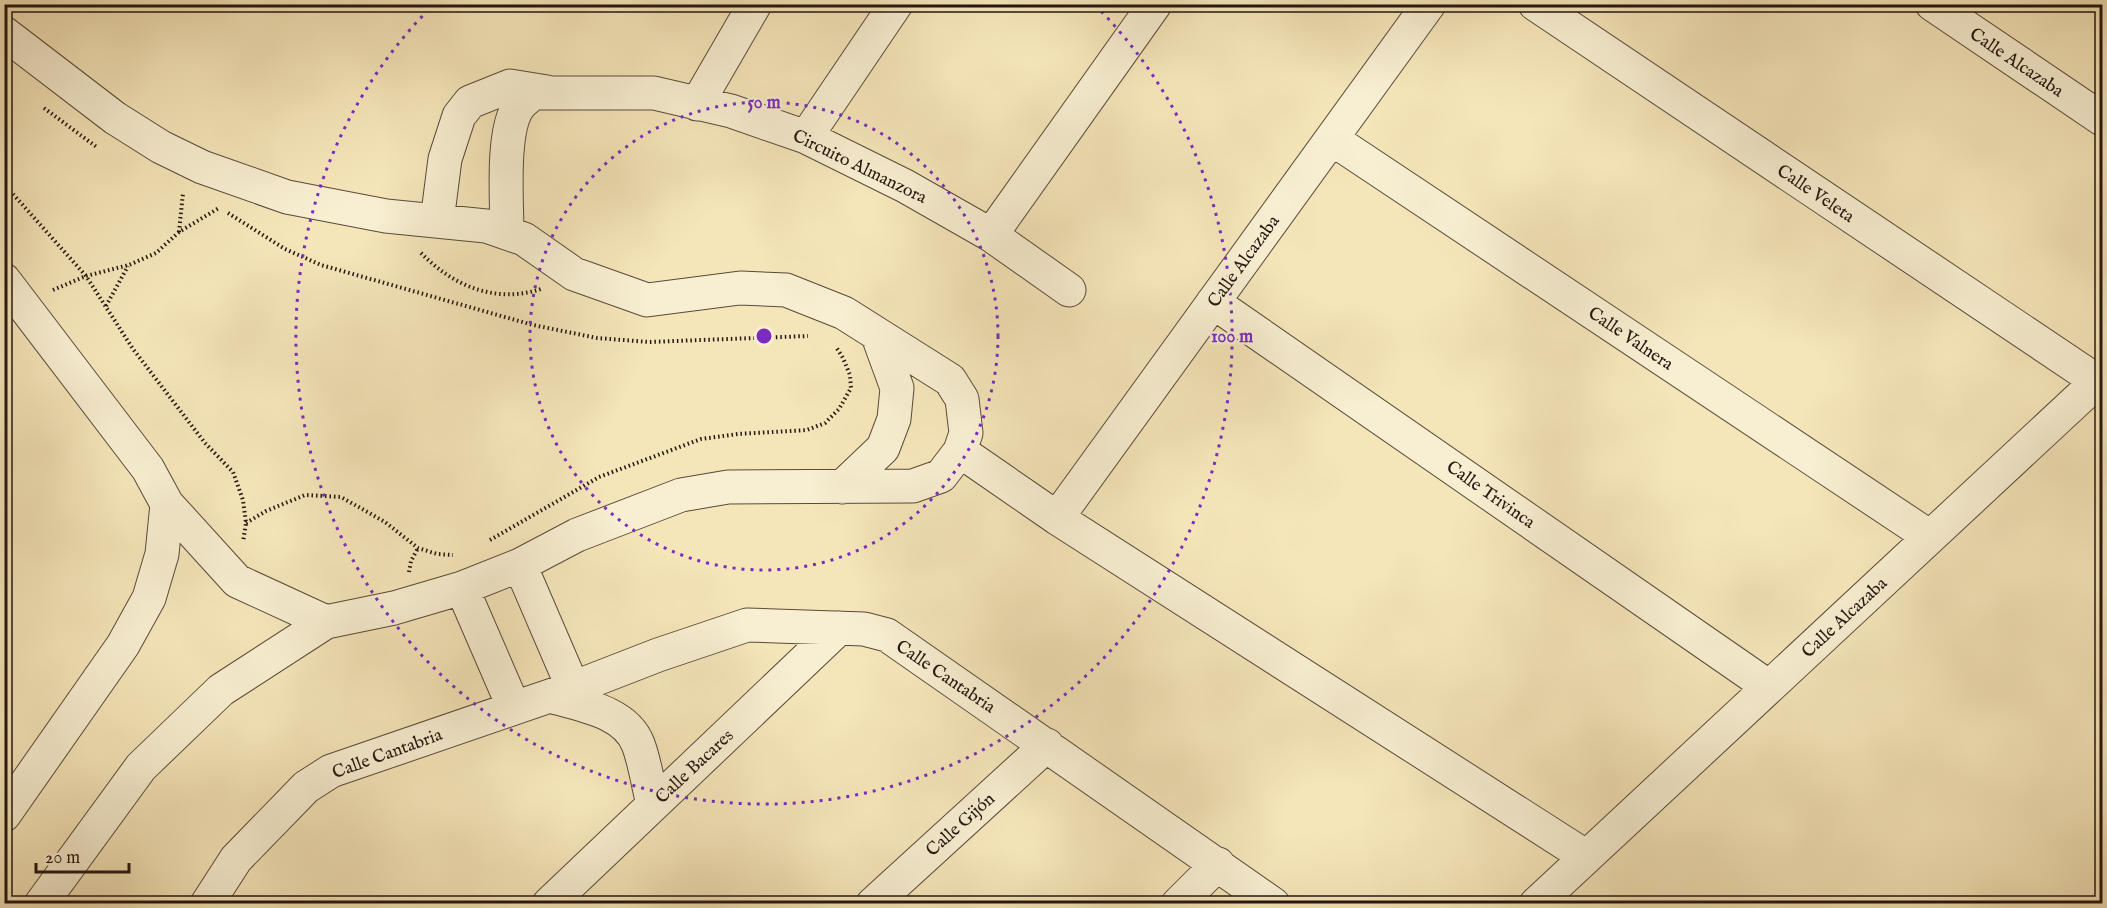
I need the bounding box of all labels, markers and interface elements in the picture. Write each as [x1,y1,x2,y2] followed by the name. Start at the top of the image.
[1965,23,2068,103] street label: Calle Alcazaba
[747,92,781,115] text: 50 m
[788,125,930,210] street label: Circuito Almanzora
[1772,160,1859,229] street label: Calle Veleta
[1203,211,1286,313] street label: Calle Alcazaba
[1583,302,1677,376] street label: Calle Valnera
[754,326,774,346] centre of rings
[1211,326,1253,349] text: 100 m
[1441,456,1539,534] street label: Calle Trivinca
[1797,572,1893,664] street label: Calle Alcazaba
[891,635,1000,719] street label: Calle Cantabria
[329,724,446,785] street label: Calle Cantabria
[651,725,739,809] street label: Calle Bacares
[922,788,1001,862] street label: Calle Gijón
[36,836,129,874] scale bar
[45,847,80,870] text: 20 m

